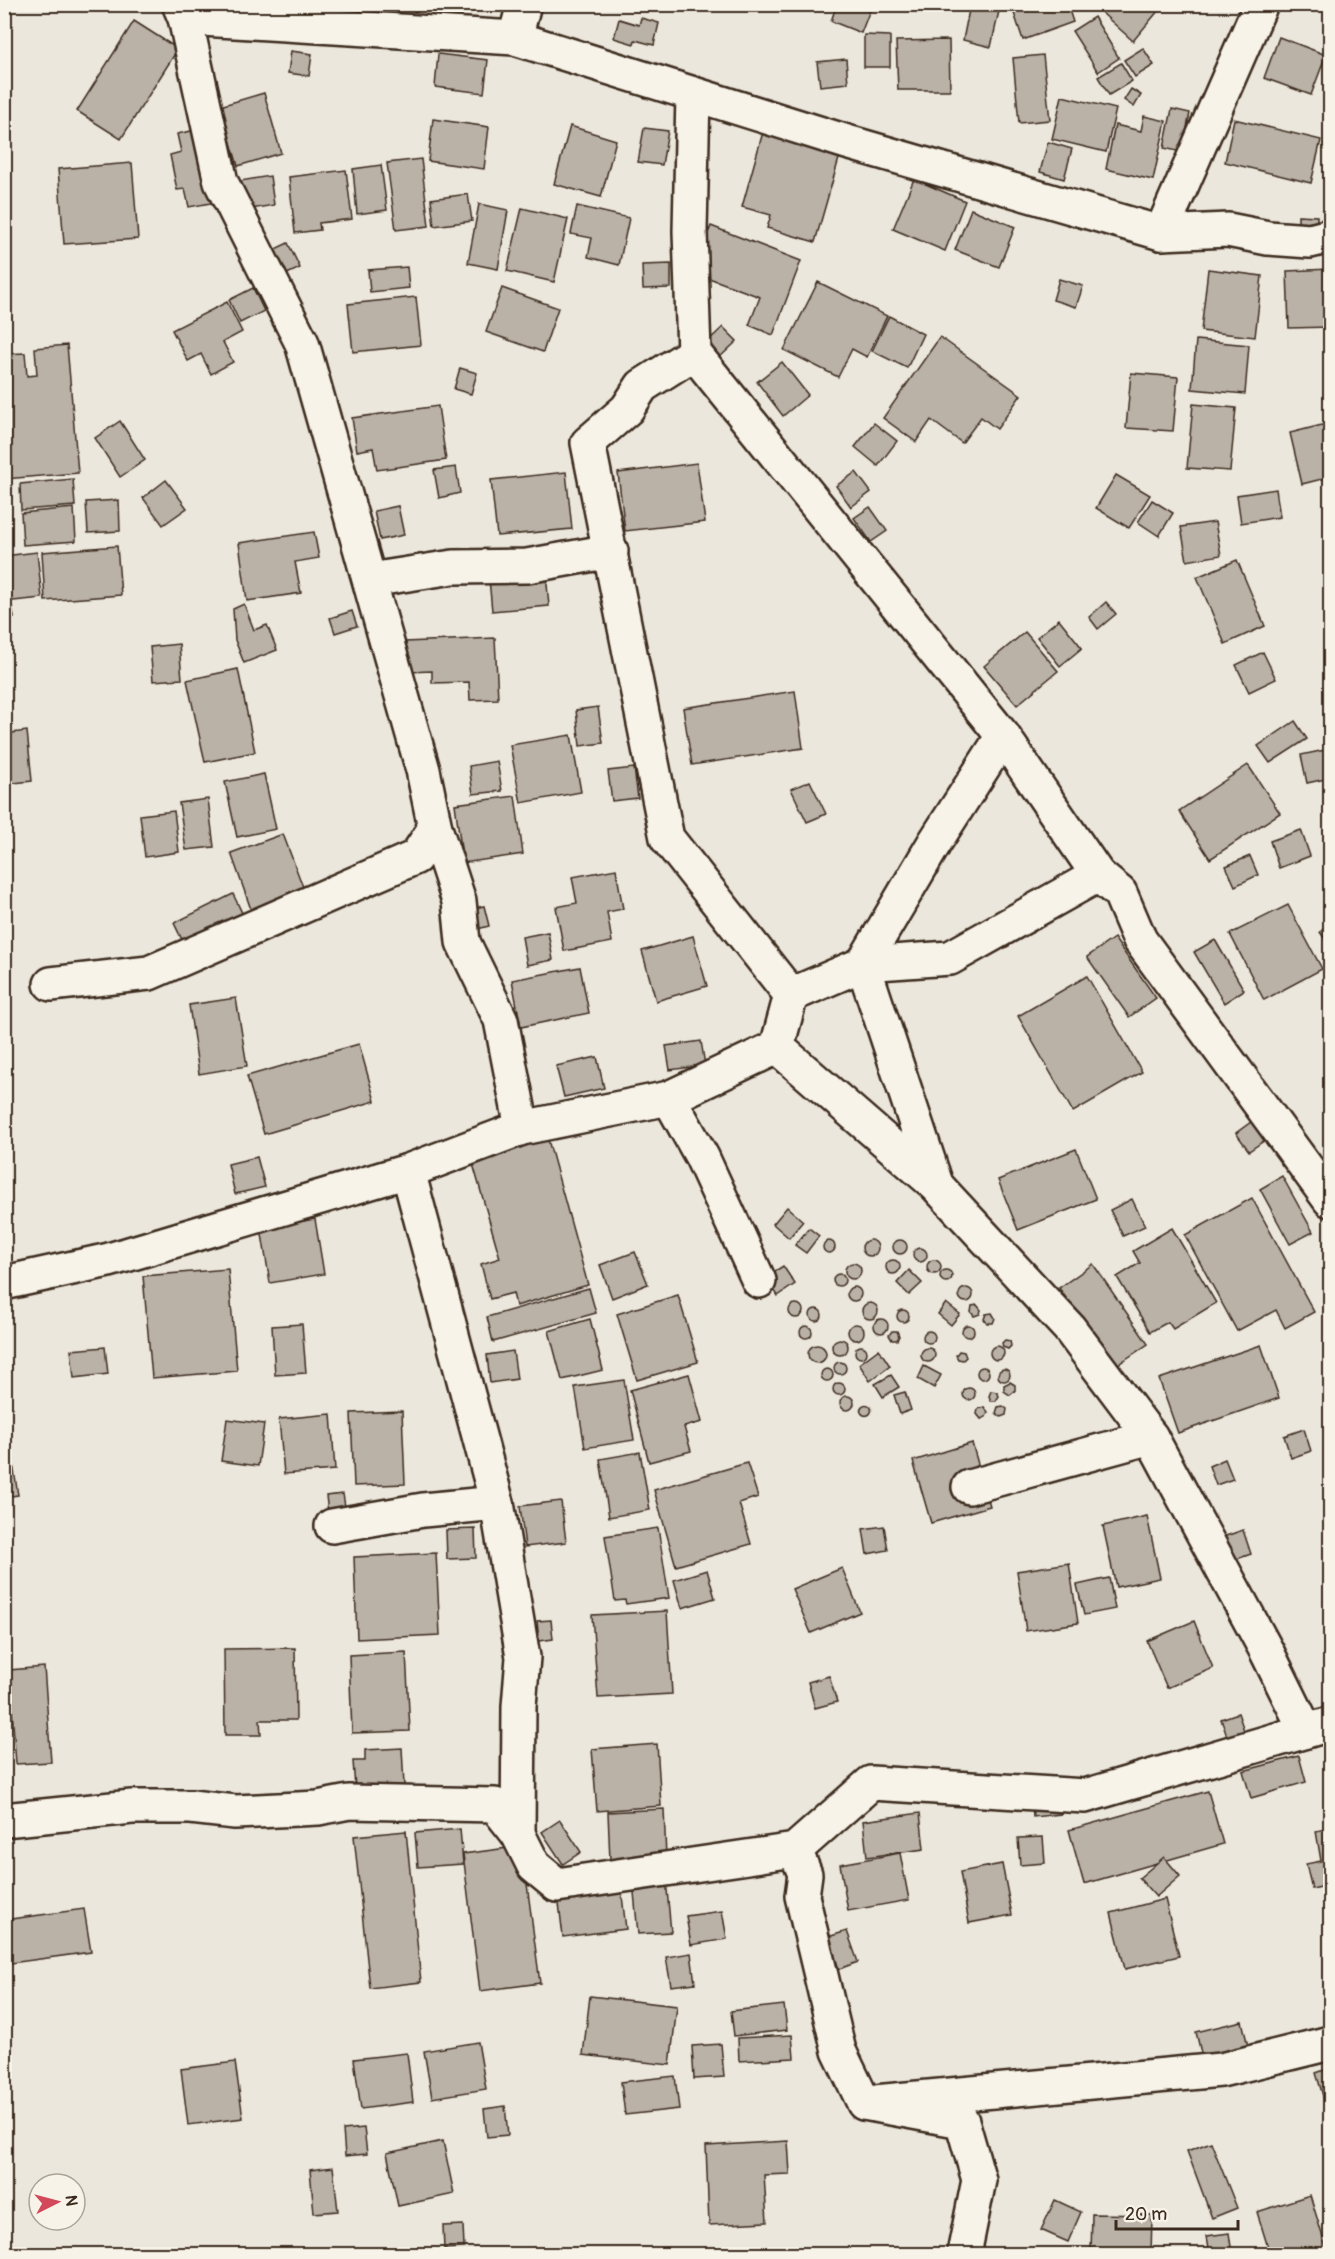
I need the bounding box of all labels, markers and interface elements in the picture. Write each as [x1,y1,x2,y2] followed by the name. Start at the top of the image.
[27,2172,87,2232] north arrow
[1116,2193,1238,2231] scale bar
[60,2194,81,2207] text: N
[1125,2203,1167,2226] text: 20 m

